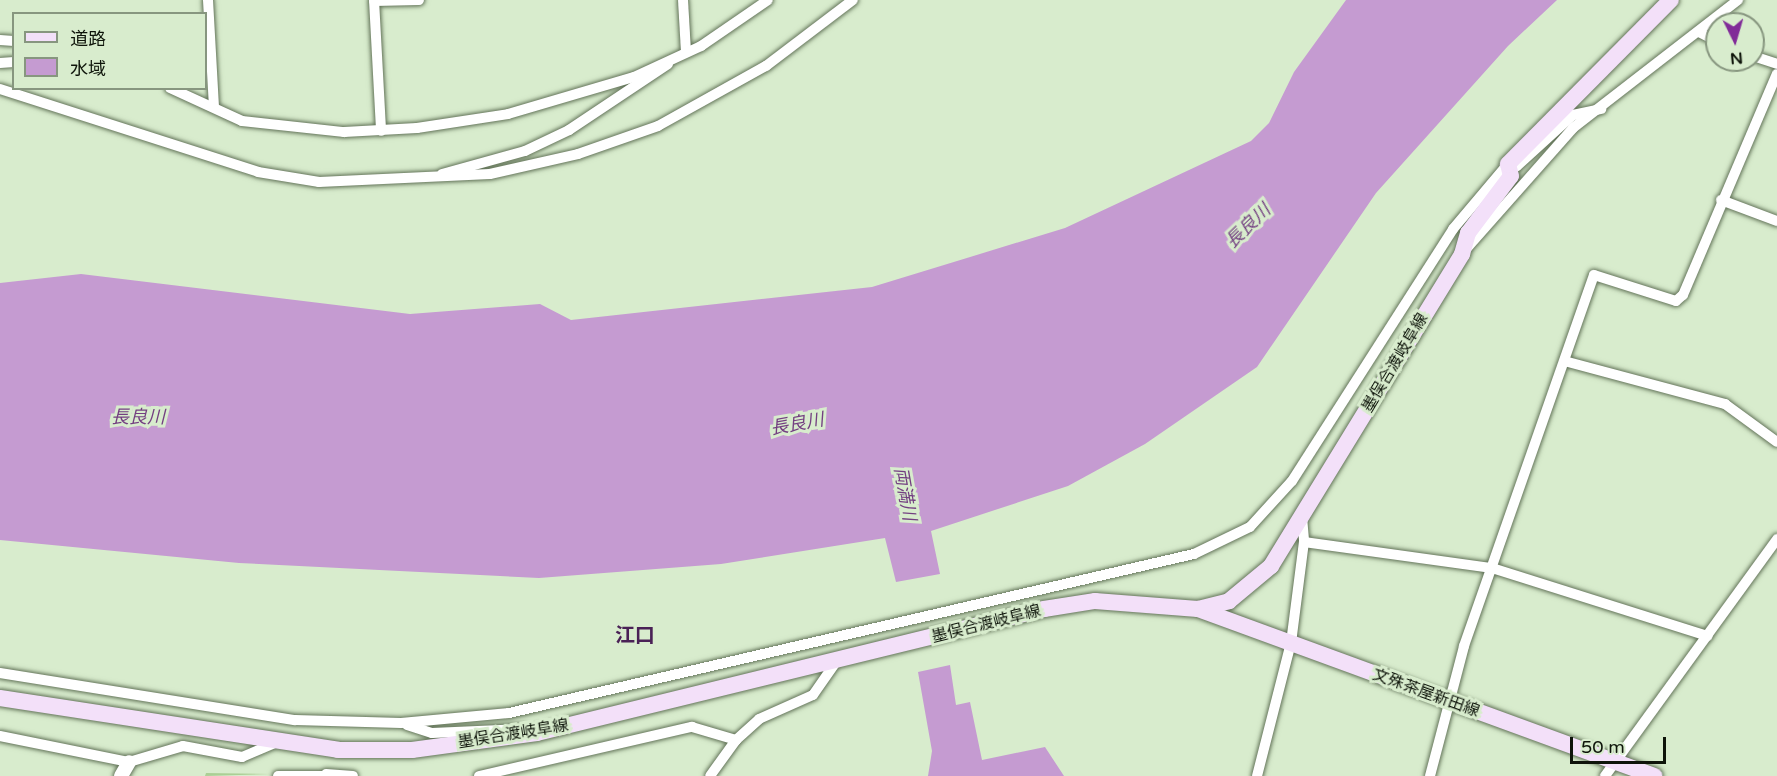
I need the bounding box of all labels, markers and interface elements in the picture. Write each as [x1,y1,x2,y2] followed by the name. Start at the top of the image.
[12,12,207,90] legend
[1705,12,1765,72] north arrow
[70,28,106,50] text: 道路
[1729,47,1744,68] text: N
[70,58,106,80] text: 水域
[1221,199,1275,253] water label: 長良川
[1358,310,1432,416] street label: 墨俣合渡岐阜線
[111,406,165,428] water label: 長良川
[769,409,825,439] water label: 長良川
[890,466,920,522] water label: 両満川
[929,601,1043,647] street label: 墨俣合渡岐阜線
[615,624,655,648] district label: 江口
[1370,665,1482,721] street label: 文殊茶屋新田線
[456,716,570,752] street label: 墨俣合渡岐阜線
[1573,725,1669,763] scale bar
[1581,736,1625,758] text: 50 m

